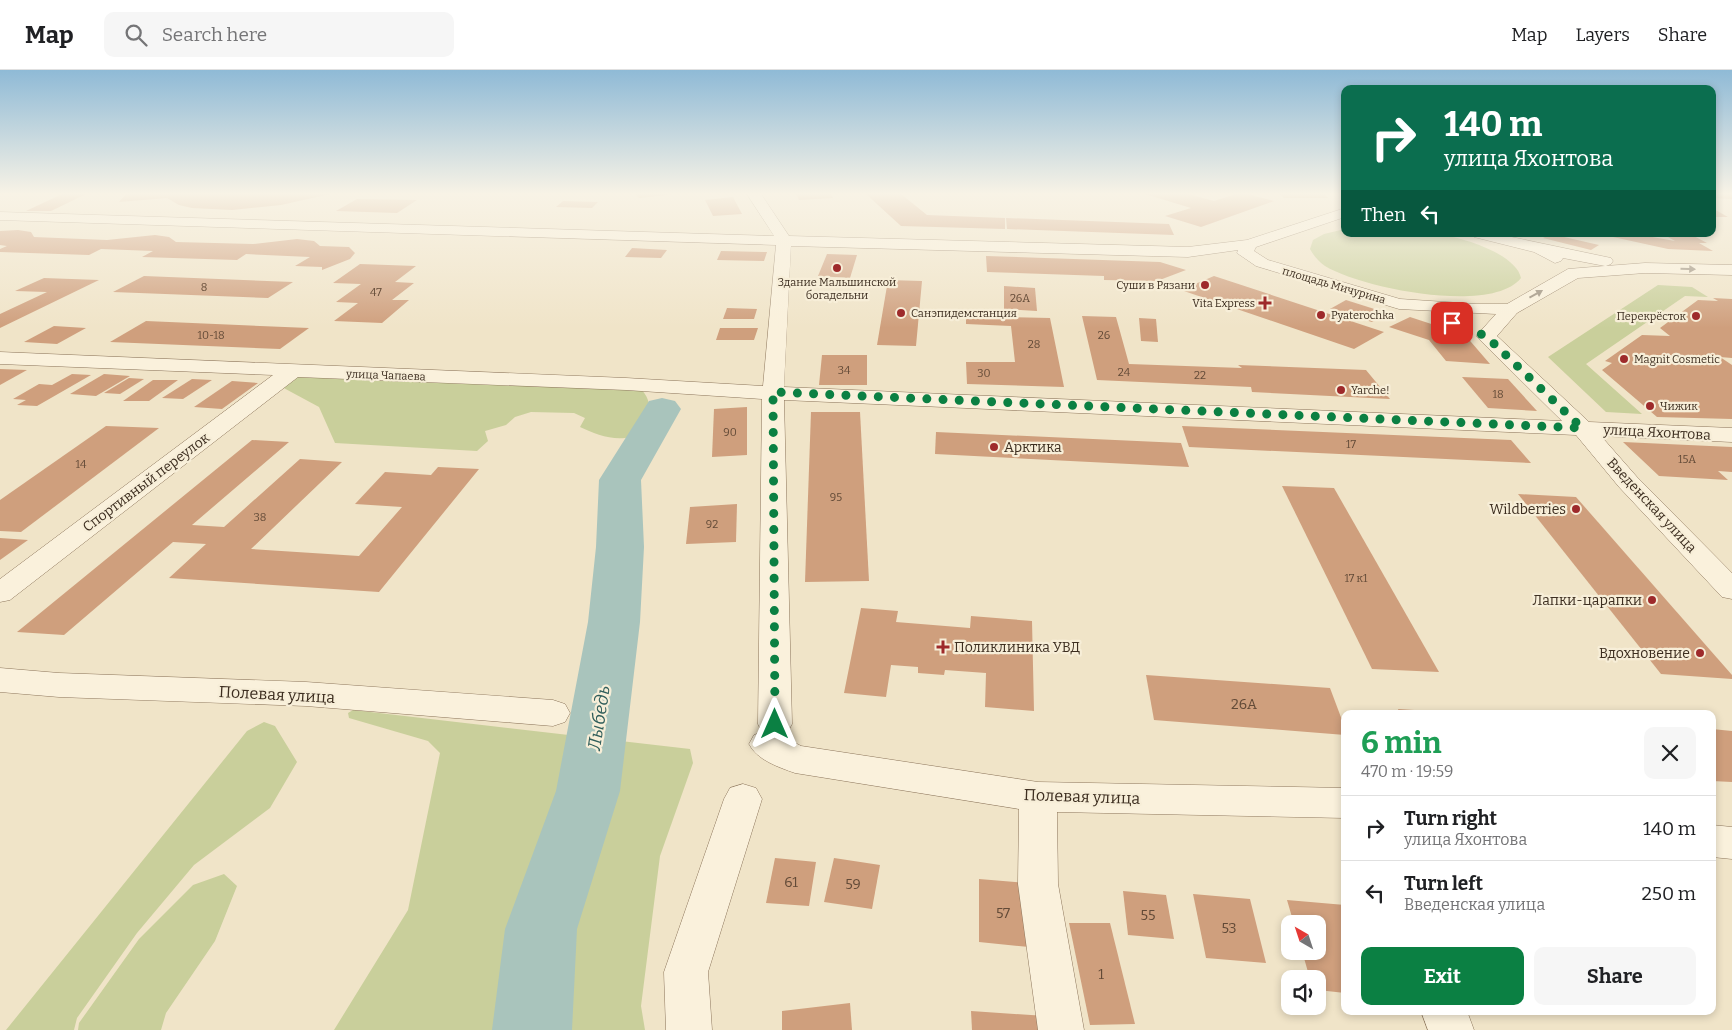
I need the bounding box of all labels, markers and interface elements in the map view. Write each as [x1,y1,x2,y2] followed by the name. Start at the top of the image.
[104,12,454,57] search box
[25,21,74,49] text: Map
[122,21,150,49] icon: search
[162,23,267,46] text: Search here
[1511,24,1547,46] text: Map
[1575,24,1630,46] text: Layers
[1658,24,1707,46] text: Share
[1444,103,1542,145] text: 140 m
[1361,105,1426,170] icon: right
[1444,145,1613,172] text: улица Яхонтова
[1416,200,1444,228] icon: left
[1361,203,1406,226] text: Then
[831,262,843,274] marker: Здание Мальшинской богадельни
[1281,264,1387,306] street label: площадь Мичурина
[1681,265,1697,273] one-way arrow
[778,276,896,302] place label: Здание Мальшинской богадельни
[1116,279,1195,292] place label: Суши в Рязани
[1199,279,1211,291] marker: Суши в Рязани
[201,281,207,294] house number: 8
[370,286,382,299] house number: 47
[1530,290,1543,299] one-way arrow
[1010,292,1030,305] house number: 26А
[1192,297,1255,310] place label: Vita Express
[1259,297,1271,309] marker: Vita Express
[1431,302,1473,344] pin
[895,307,907,319] marker: Санэпидемстанция
[911,307,1017,320] place label: Санэпидемстанция
[1315,309,1327,321] marker: Pyaterochka
[1331,309,1394,322] place label: Pyaterochka
[1438,309,1466,337] icon: arrive
[1616,310,1687,323] place label: Перекрёсток
[1690,310,1702,322] marker: Перекрёсток
[197,329,225,342] house number: 10-18
[1098,329,1110,342] house number: 26
[1028,338,1040,351] house number: 28
[1618,353,1630,365] marker: Magnit Cosmetic
[1634,353,1720,366] place label: Magnit Cosmetic
[838,364,851,377] house number: 34
[1118,366,1131,379] house number: 24
[977,367,991,380] house number: 30
[345,368,426,383] street label: улица Чапаева
[1194,369,1206,382] house number: 22
[1335,384,1347,396] marker: Yarche!
[1351,384,1390,397] place label: Yarche!
[1492,388,1504,401] house number: 18
[1644,400,1656,412] marker: Чижик
[1660,400,1698,413] place label: Чижик
[1602,421,1712,444] street label: улица Яхонтова
[723,426,737,439] house number: 90
[80,429,214,536] street label: Спортивный переулок
[1346,438,1356,451] house number: 17
[1004,439,1062,456] place label: Арктика
[988,441,1000,453] marker: Арктика
[1678,453,1696,466] house number: 15А
[1603,454,1700,557] street label: Введенская улица
[76,458,87,471] house number: 14
[830,491,842,504] house number: 95
[1489,501,1566,518] place label: Wildberries
[1570,503,1582,515] marker: Wildberries
[254,511,266,524] house number: 38
[706,518,718,531] house number: 92
[1344,572,1368,585] house number: 17 к1
[1533,592,1642,609] place label: Лапки-царапки
[1646,594,1658,606] marker: Лапки-царапки
[954,639,1080,656] place label: Поликлиника УВД
[936,640,950,654] marker: Поликлиника УВД
[1599,645,1690,662] place label: Вдохновение
[1694,647,1706,659] marker: Вдохновение
[218,682,336,707] street label: Полевая улица
[583,684,615,753] water label: Лыбедь
[1231,696,1257,713] house number: 26А
[748,697,800,749] position arrow
[1361,725,1442,761] text: 6 min
[1644,727,1696,779] button: close
[1361,762,1453,781] text: 470 m · 19:59
[1023,785,1141,808] street label: Полевая улица
[1404,807,1497,830] text: Turn right
[1361,814,1389,842] icon: right
[1643,817,1696,840] text: 140 m
[1404,830,1527,849] text: улица Яхонтова
[1404,872,1483,895] text: Turn left
[784,874,798,891] house number: 61
[845,876,861,893] house number: 59
[1361,879,1389,907] icon: left
[1641,882,1696,905] text: 250 m
[1404,895,1545,914] text: Введенская улица
[996,905,1010,922] house number: 57
[1141,907,1155,924] house number: 55
[1281,915,1326,960] north arrow
[1281,915,1326,1015] map controls
[1221,920,1237,937] house number: 53
[1361,947,1524,1005] button: Exit
[1534,947,1696,1005] button: Share
[1098,966,1104,983] house number: 1
[1281,970,1326,1015] button: sound

